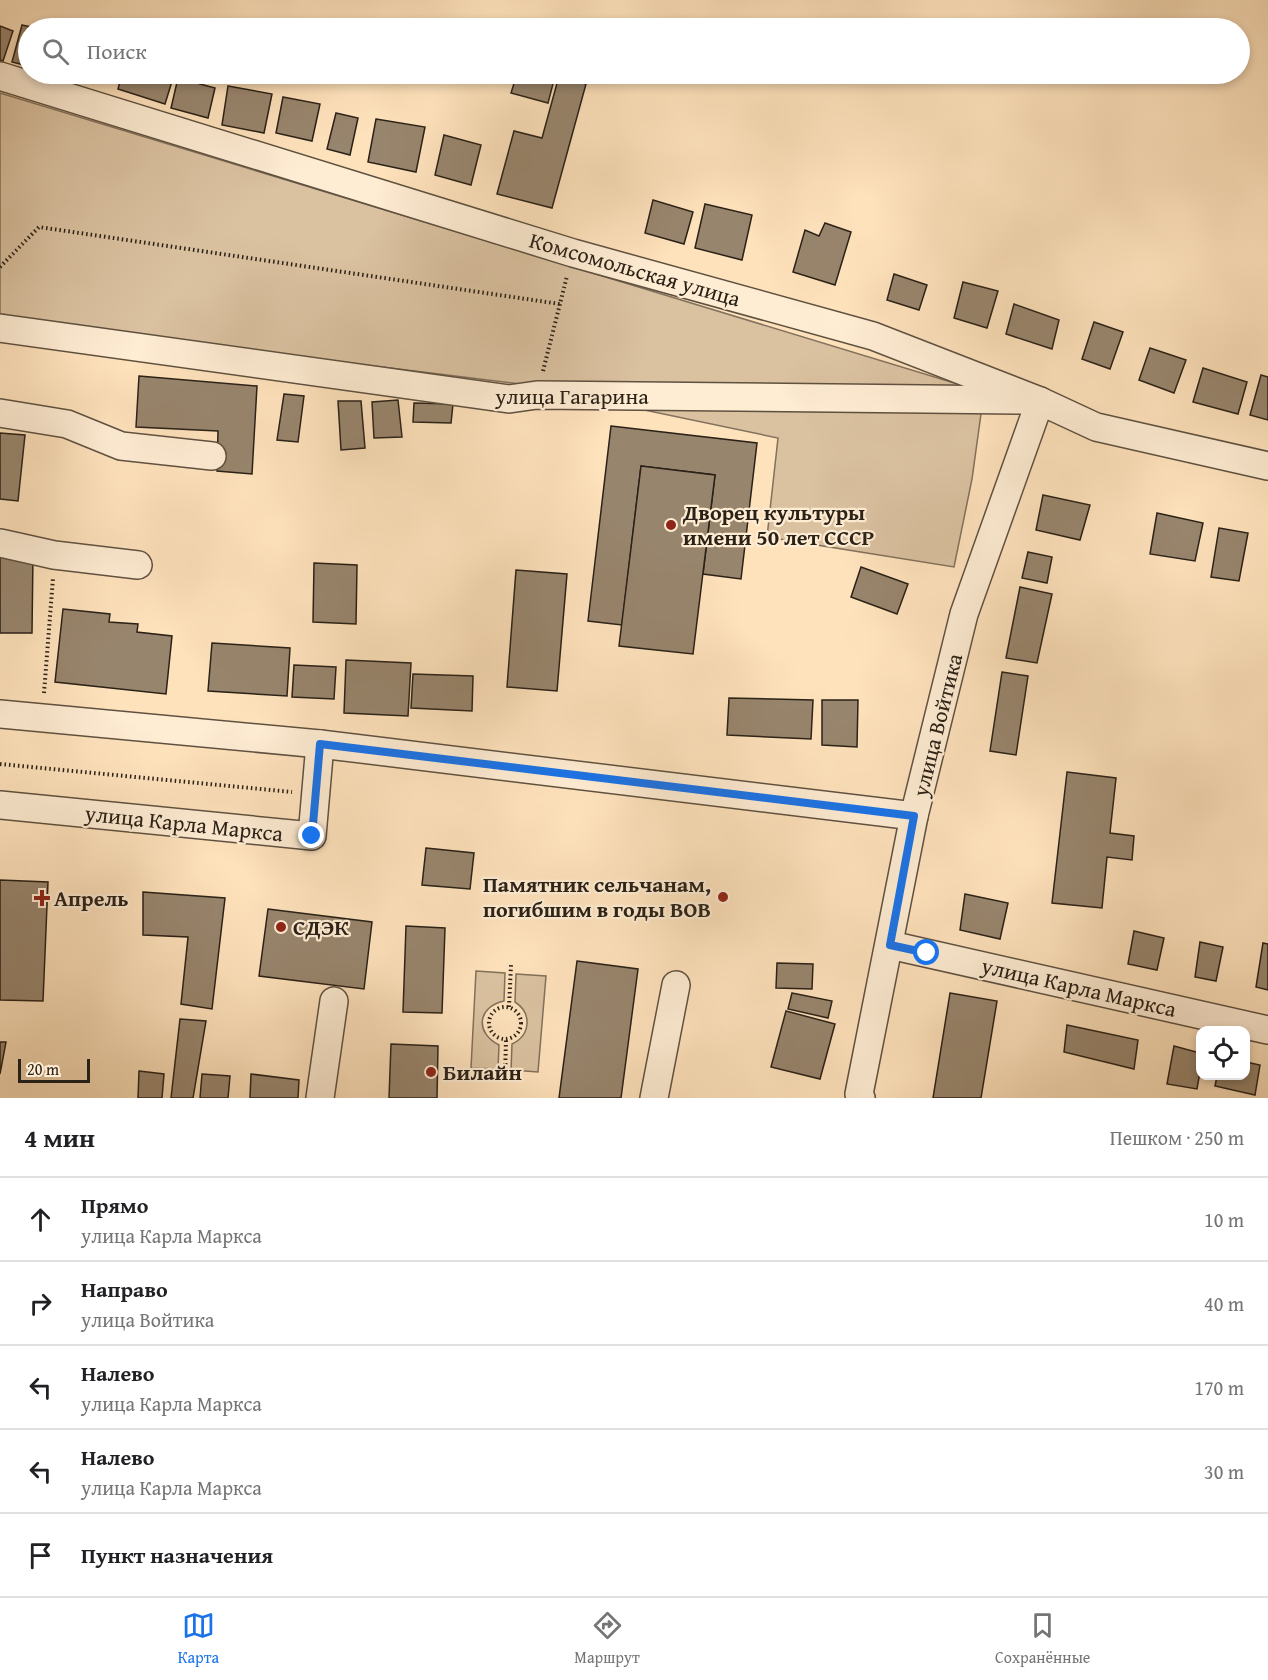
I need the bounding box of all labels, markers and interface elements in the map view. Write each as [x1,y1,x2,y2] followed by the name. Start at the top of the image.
[18,18,1250,84] search box
[39,35,72,68] icon: search
[87,35,147,67] text: Поиск
[526,224,745,315] street label: Комсомольская улица
[494,380,649,412] street label: улица Гагарина
[682,496,875,553] place label: Дворец культуры имени 50 лет СССР
[664,518,678,532] marker: Дворец культуры имени 50 лет СССР
[903,649,970,801] street label: улица Войтика
[82,797,285,849] street label: улица Карла Маркса
[298,822,324,848] route end
[483,868,711,925] place label: Памятник сельчанам, погибшим в годы ВОВ
[54,882,129,914] place label: Апрель
[716,890,730,904] marker: Памятник сельчанам, погибшим в годы ВОВ
[35,891,49,905] marker: Апрель
[293,911,349,943] place label: СДЭК
[274,920,288,934] marker: СДЭК
[913,939,939,965] route start
[978,949,1180,1025] street label: улица Карла Маркса
[1196,1026,1250,1080] map controls
[1196,1026,1250,1080] button: locate
[18,1056,90,1084] scale bar
[443,1056,522,1088] place label: Билайн
[27,1057,59,1081] text: 20 m
[424,1065,438,1079] marker: Билайн
[24,1118,95,1157] text: 4 мин
[1110,1123,1244,1152] text: Пешком · 250 m
[81,1189,148,1221] text: Прямо
[24,1203,57,1236] icon: ahead
[1204,1205,1244,1234] text: 10 m
[81,1221,262,1250] text: улица Карла Маркса
[81,1273,168,1305] text: Направо
[24,1287,57,1320] icon: right
[1204,1289,1244,1318] text: 40 m
[81,1305,214,1334] text: улица Войтика
[81,1357,154,1389] text: Налево
[24,1371,57,1404] icon: left
[1194,1373,1244,1402] text: 170 m
[81,1389,262,1418] text: улица Карла Маркса
[81,1441,154,1473] text: Налево
[24,1455,57,1488] icon: left
[1204,1457,1244,1486] text: 30 m
[81,1473,262,1502] text: улица Карла Маркса
[24,1539,57,1572] icon: arrive
[81,1539,273,1571] text: Пункт назначения
[178,1609,219,1669] tab: Карта
[574,1609,640,1669] tab: Маршрут
[995,1609,1090,1669] tab: Сохранённые

